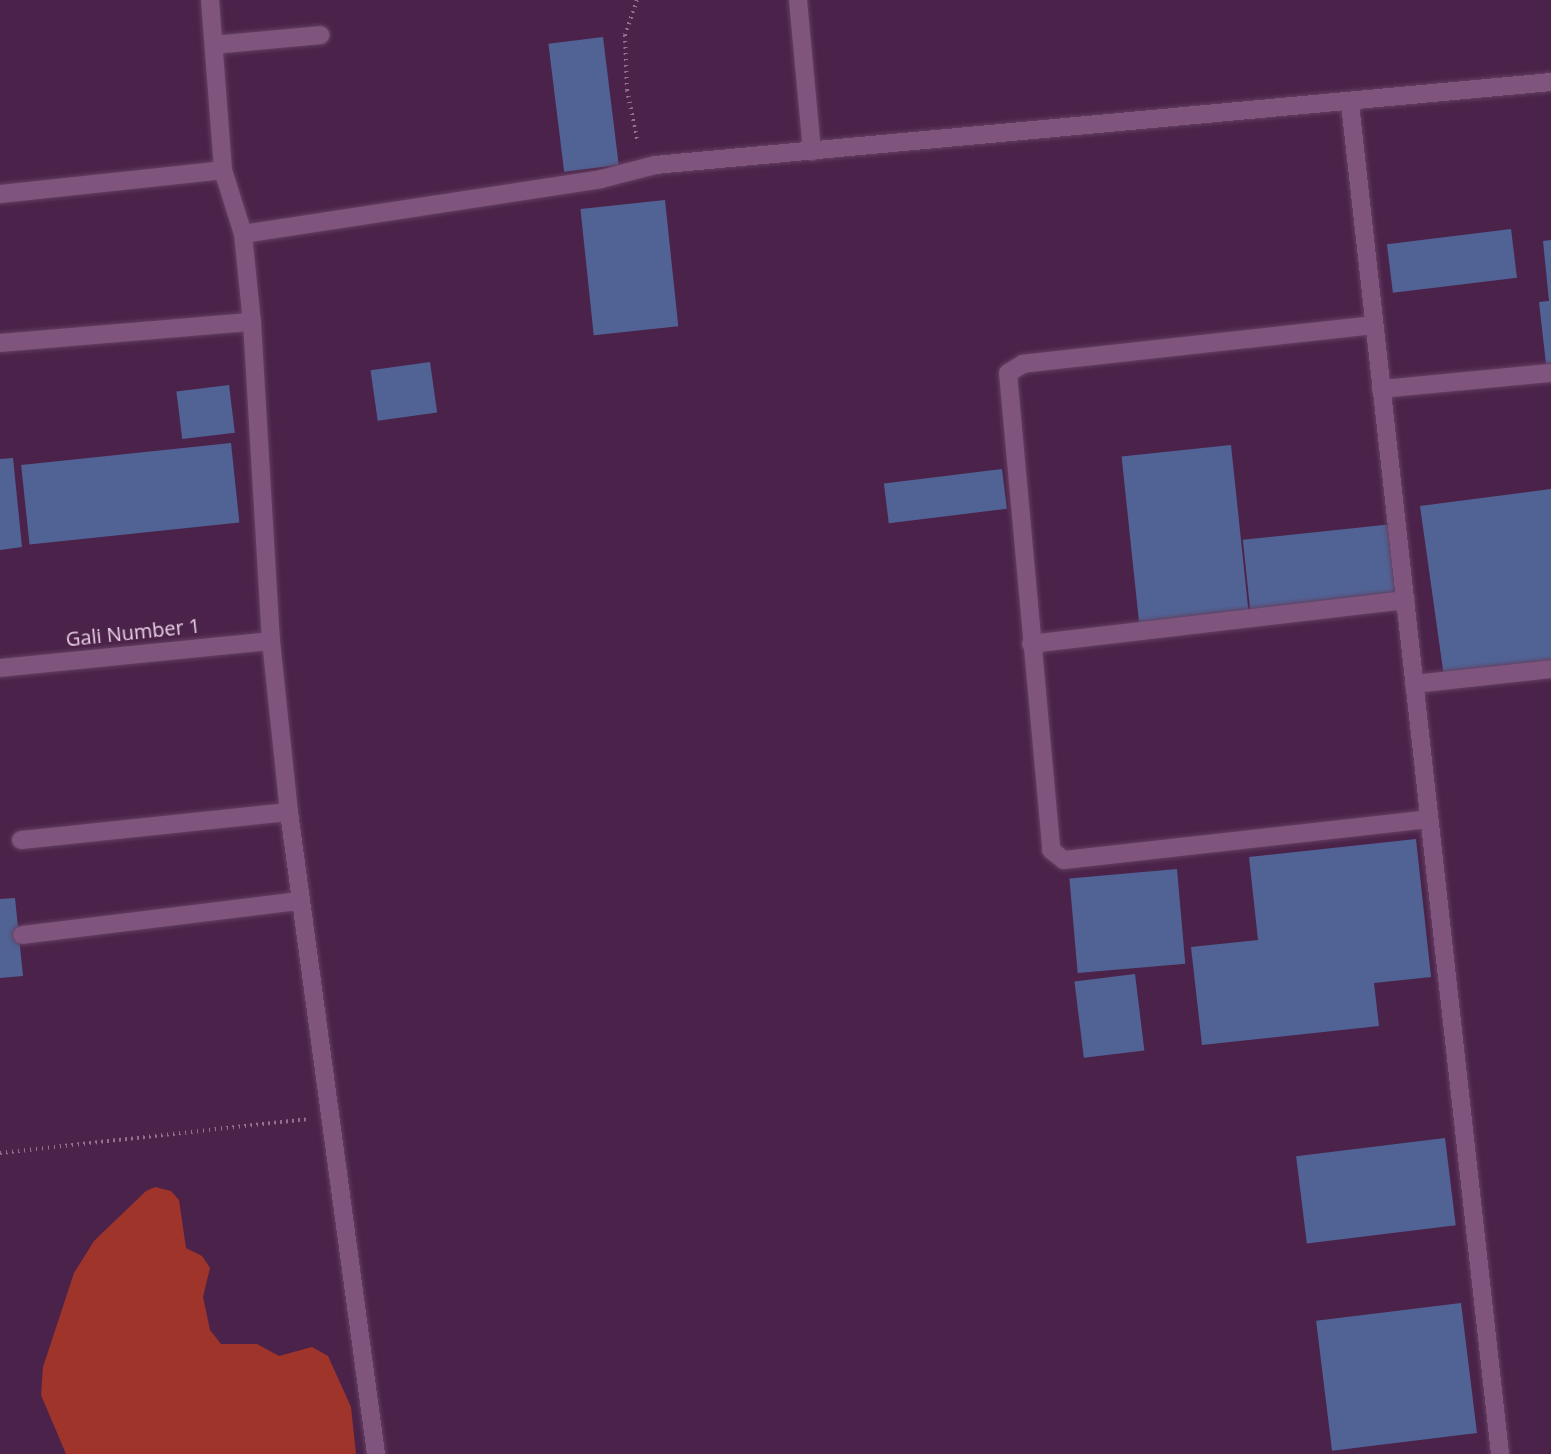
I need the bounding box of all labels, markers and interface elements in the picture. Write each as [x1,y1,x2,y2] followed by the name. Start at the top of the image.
[65,613,201,651] street label: Gali Number 1

